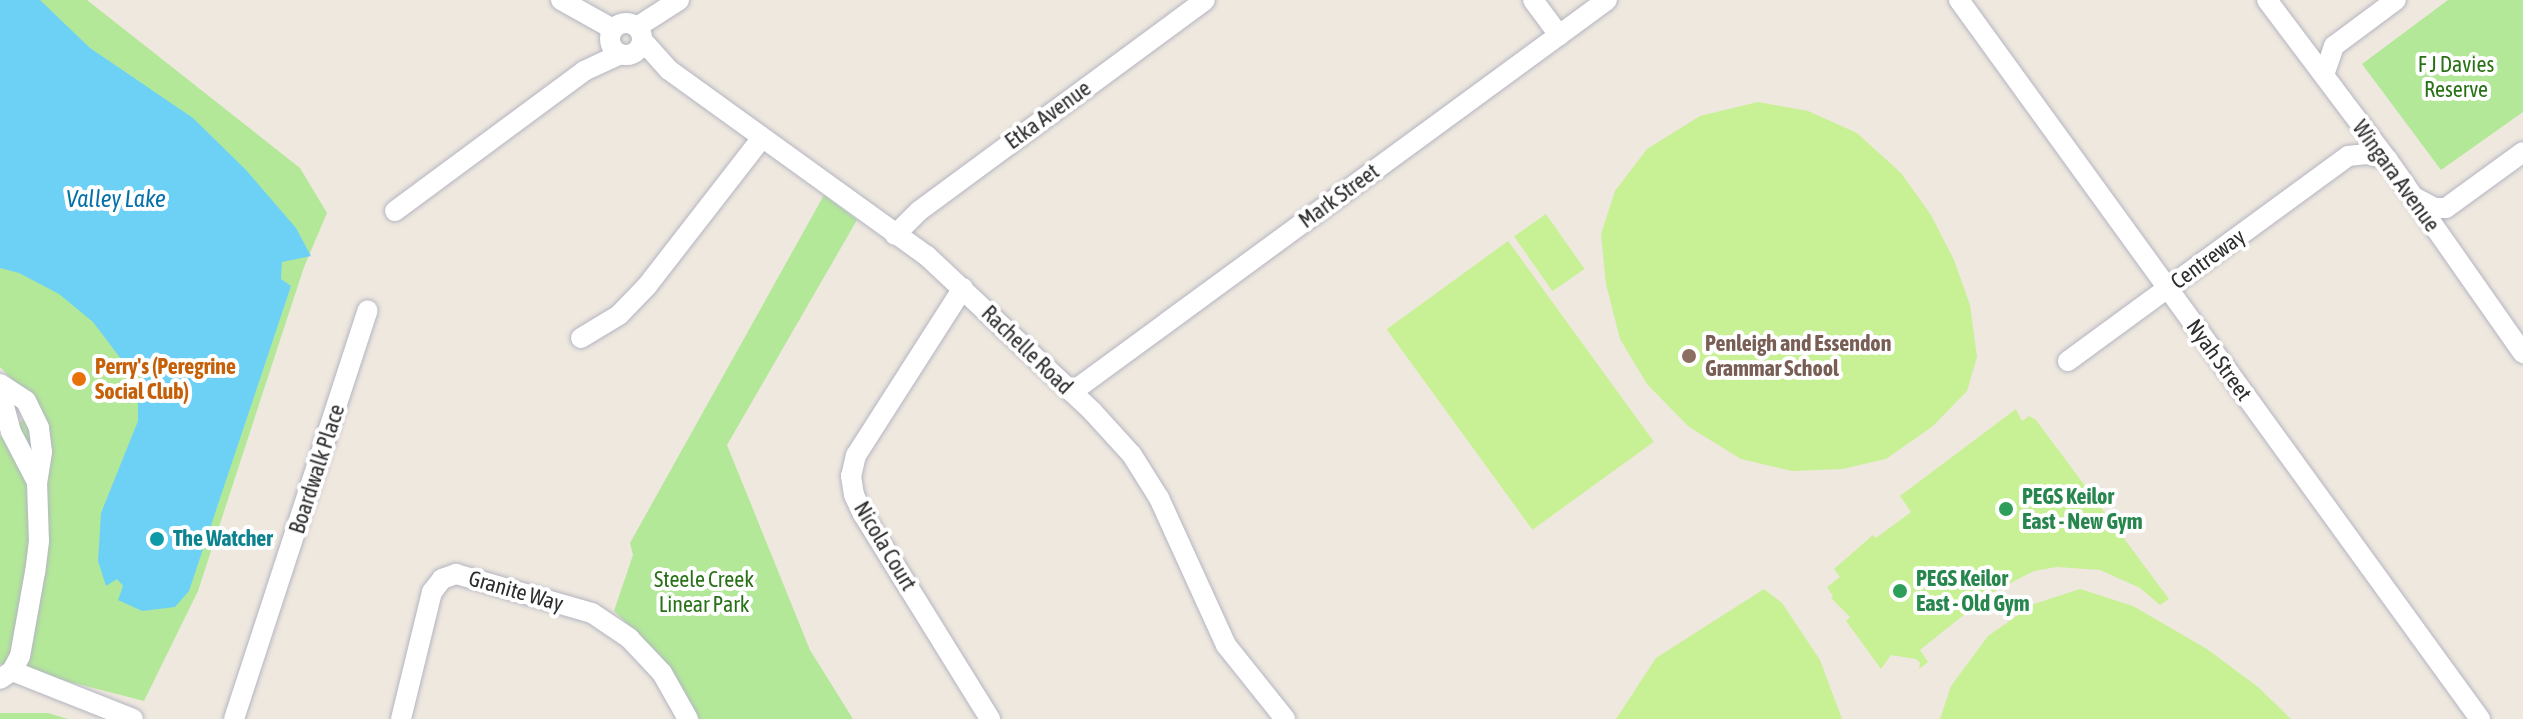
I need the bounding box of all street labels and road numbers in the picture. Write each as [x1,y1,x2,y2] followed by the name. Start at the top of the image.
[1000,75,1096,155] street label: Etka Avenue
[2347,115,2445,237] street label: Wingara Avenue
[1294,158,1384,234] street label: Mark Street
[2166,223,2250,295] street label: Centreway
[976,300,1078,400] street label: Rachelle Road
[2181,314,2257,406] street label: Nyah Street
[284,401,350,537] street label: Boardwalk Place
[848,497,922,595] street label: Nicola Court
[466,565,566,617] street label: Granite Way

